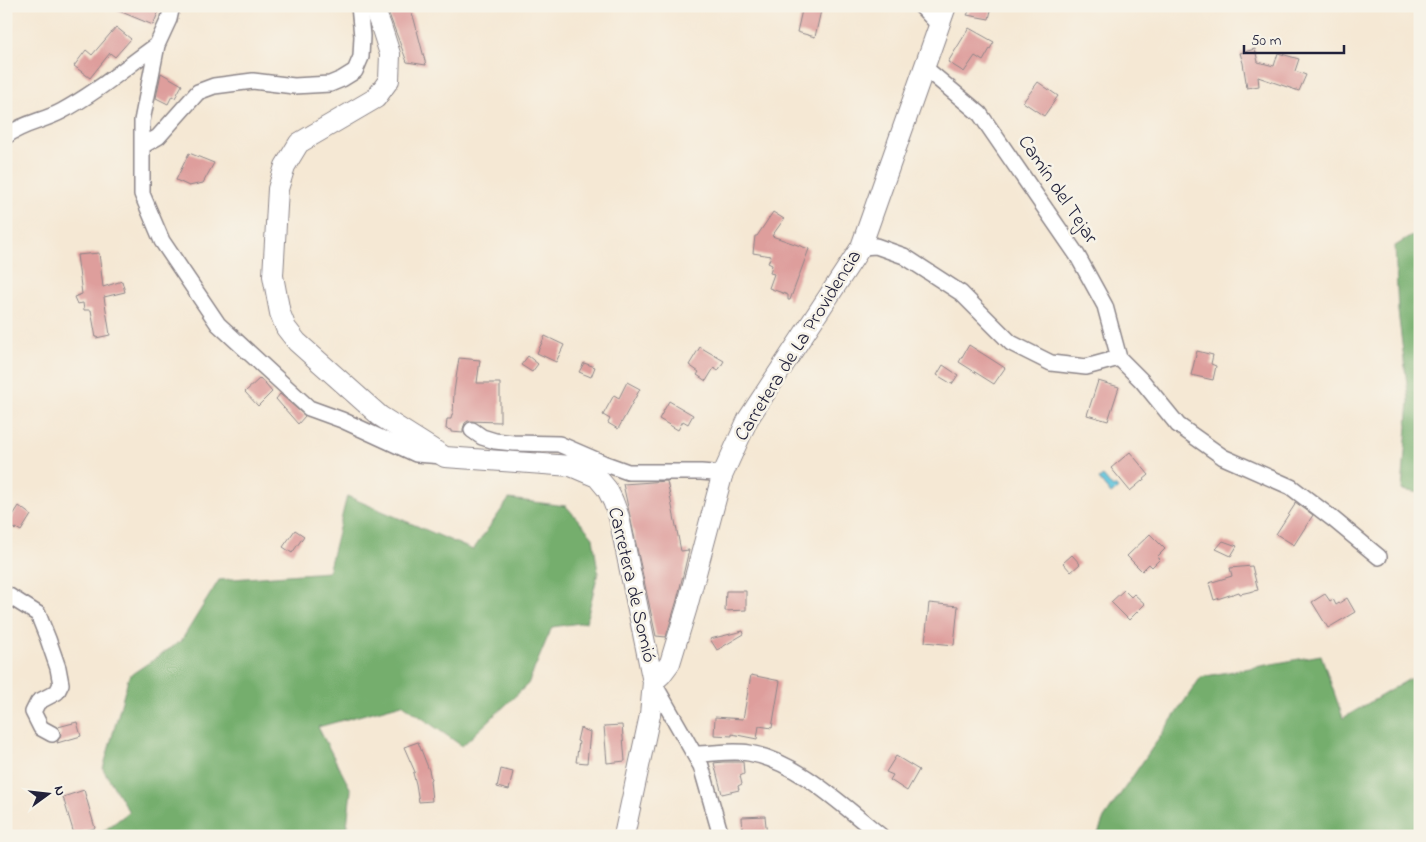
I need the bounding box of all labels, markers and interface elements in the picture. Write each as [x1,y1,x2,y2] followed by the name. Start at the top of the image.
[1244,22,1344,54] scale bar
[1251,30,1282,52] text: 50 m
[1010,130,1105,251] street label: Camín del Tejar
[728,245,870,447] street label: Carretera de La Providencia
[599,504,663,666] street label: Carretera de Somió
[22,770,72,820] north arrow
[48,784,70,798] text: N

